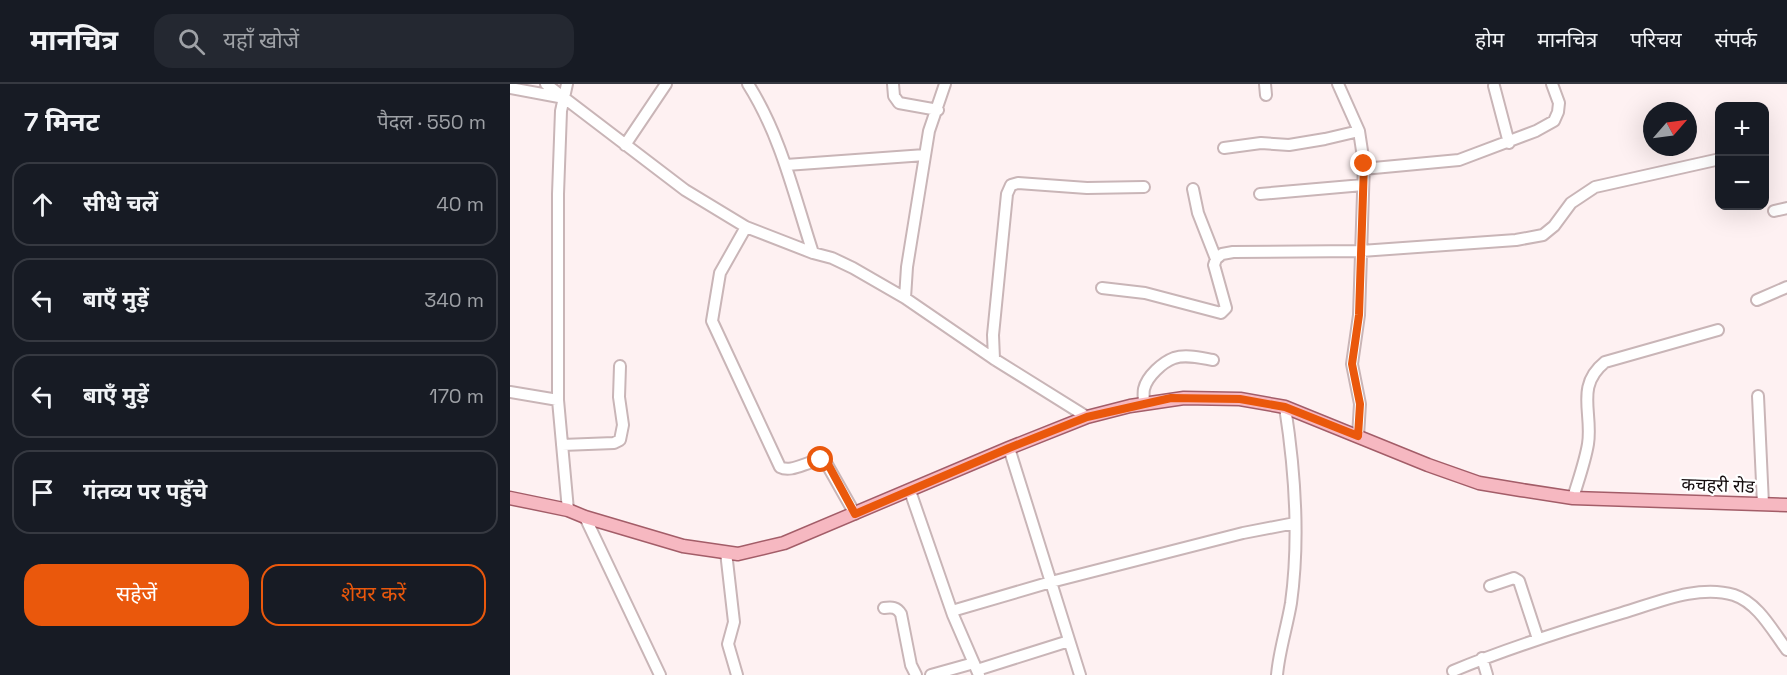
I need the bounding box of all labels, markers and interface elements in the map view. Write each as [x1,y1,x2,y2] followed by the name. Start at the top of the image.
[154,14,574,68] search box
[30,22,118,58] text: मानचित्र
[175,25,208,58] icon: search
[223,26,299,54] text: यहाँ खोजें
[1475,26,1504,53] text: होम
[1537,26,1597,53] text: मानचित्र
[1630,26,1682,53] text: परिचय
[1715,26,1757,53] text: संपर्क
[1643,102,1697,156] north arrow
[1715,102,1769,210] map controls
[1715,102,1769,156] button: +
[24,105,100,139] text: 7 मिनट
[377,109,486,135] text: पैदल · 550 m
[1350,150,1376,176] route end
[1715,156,1769,210] button: −
[26,188,59,221] icon: ahead
[83,189,158,217] text: सीधे चलें
[436,191,484,217] text: 40 m
[26,284,59,317] icon: left
[83,285,149,313] text: बाएँ मुड़ें
[424,287,484,313] text: 340 m
[26,380,59,413] icon: left
[83,381,149,409] text: बाएँ मुड़ें
[429,383,484,409] text: 170 m
[807,446,833,472] route start
[1681,472,1755,498] street label: कचहरी रोड
[26,476,59,509] icon: arrive
[83,477,207,505] text: गंतव्य पर पहुँचे
[24,564,249,626] button: सहेजें
[261,564,486,626] button: शेयर करें

